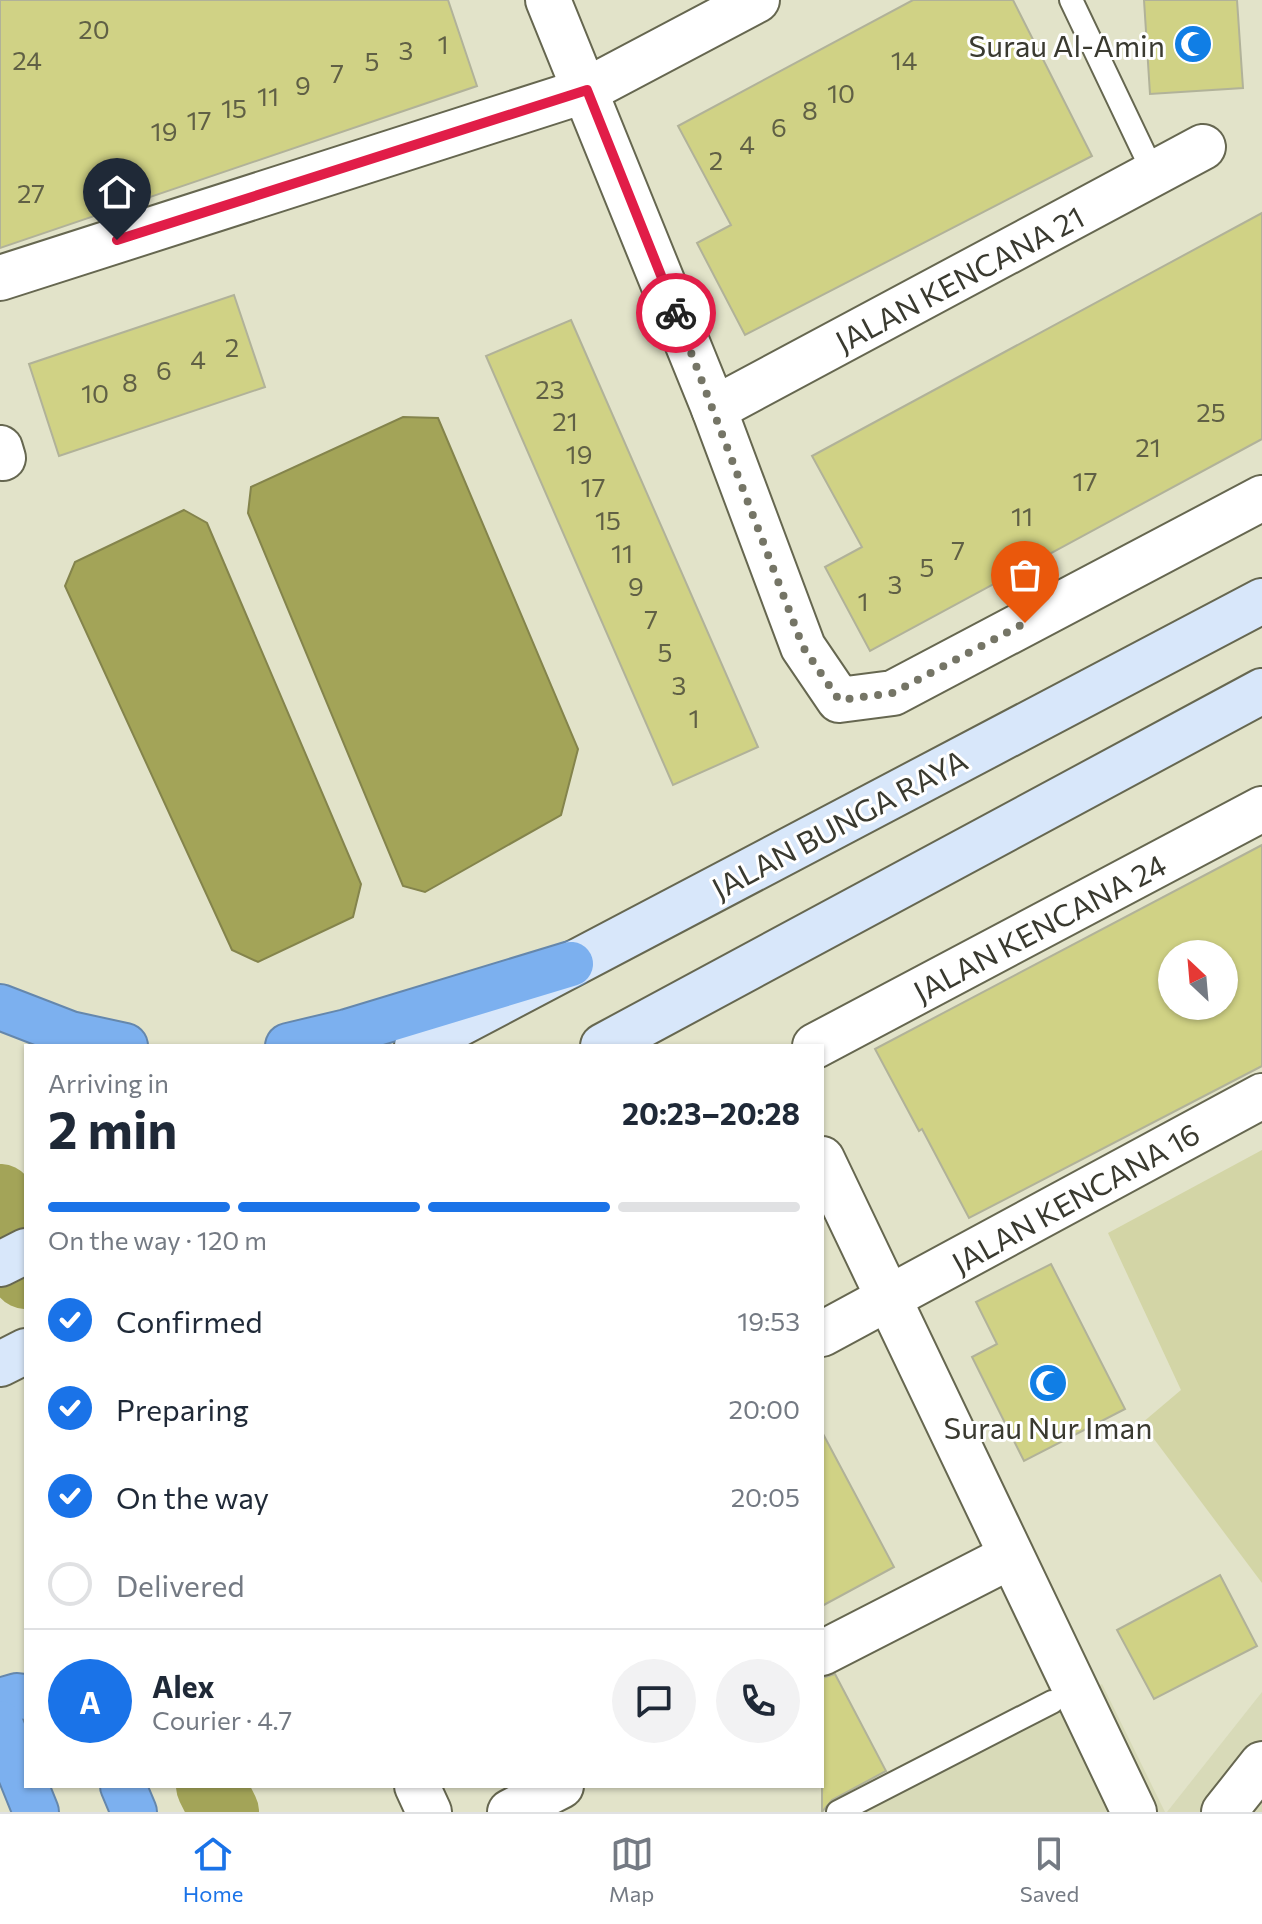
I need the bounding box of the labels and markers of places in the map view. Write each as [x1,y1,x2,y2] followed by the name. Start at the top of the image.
[1172,23,1214,65] mosque icon: Surau Al-Amin
[969,26,1165,63] place label: Surau Al-Amin
[83,158,151,240] pin
[991,541,1059,623] pin
[1027,1362,1069,1404] mosque icon: Surau Nur Iman
[944,1408,1152,1445] place label: Surau Nur Iman

